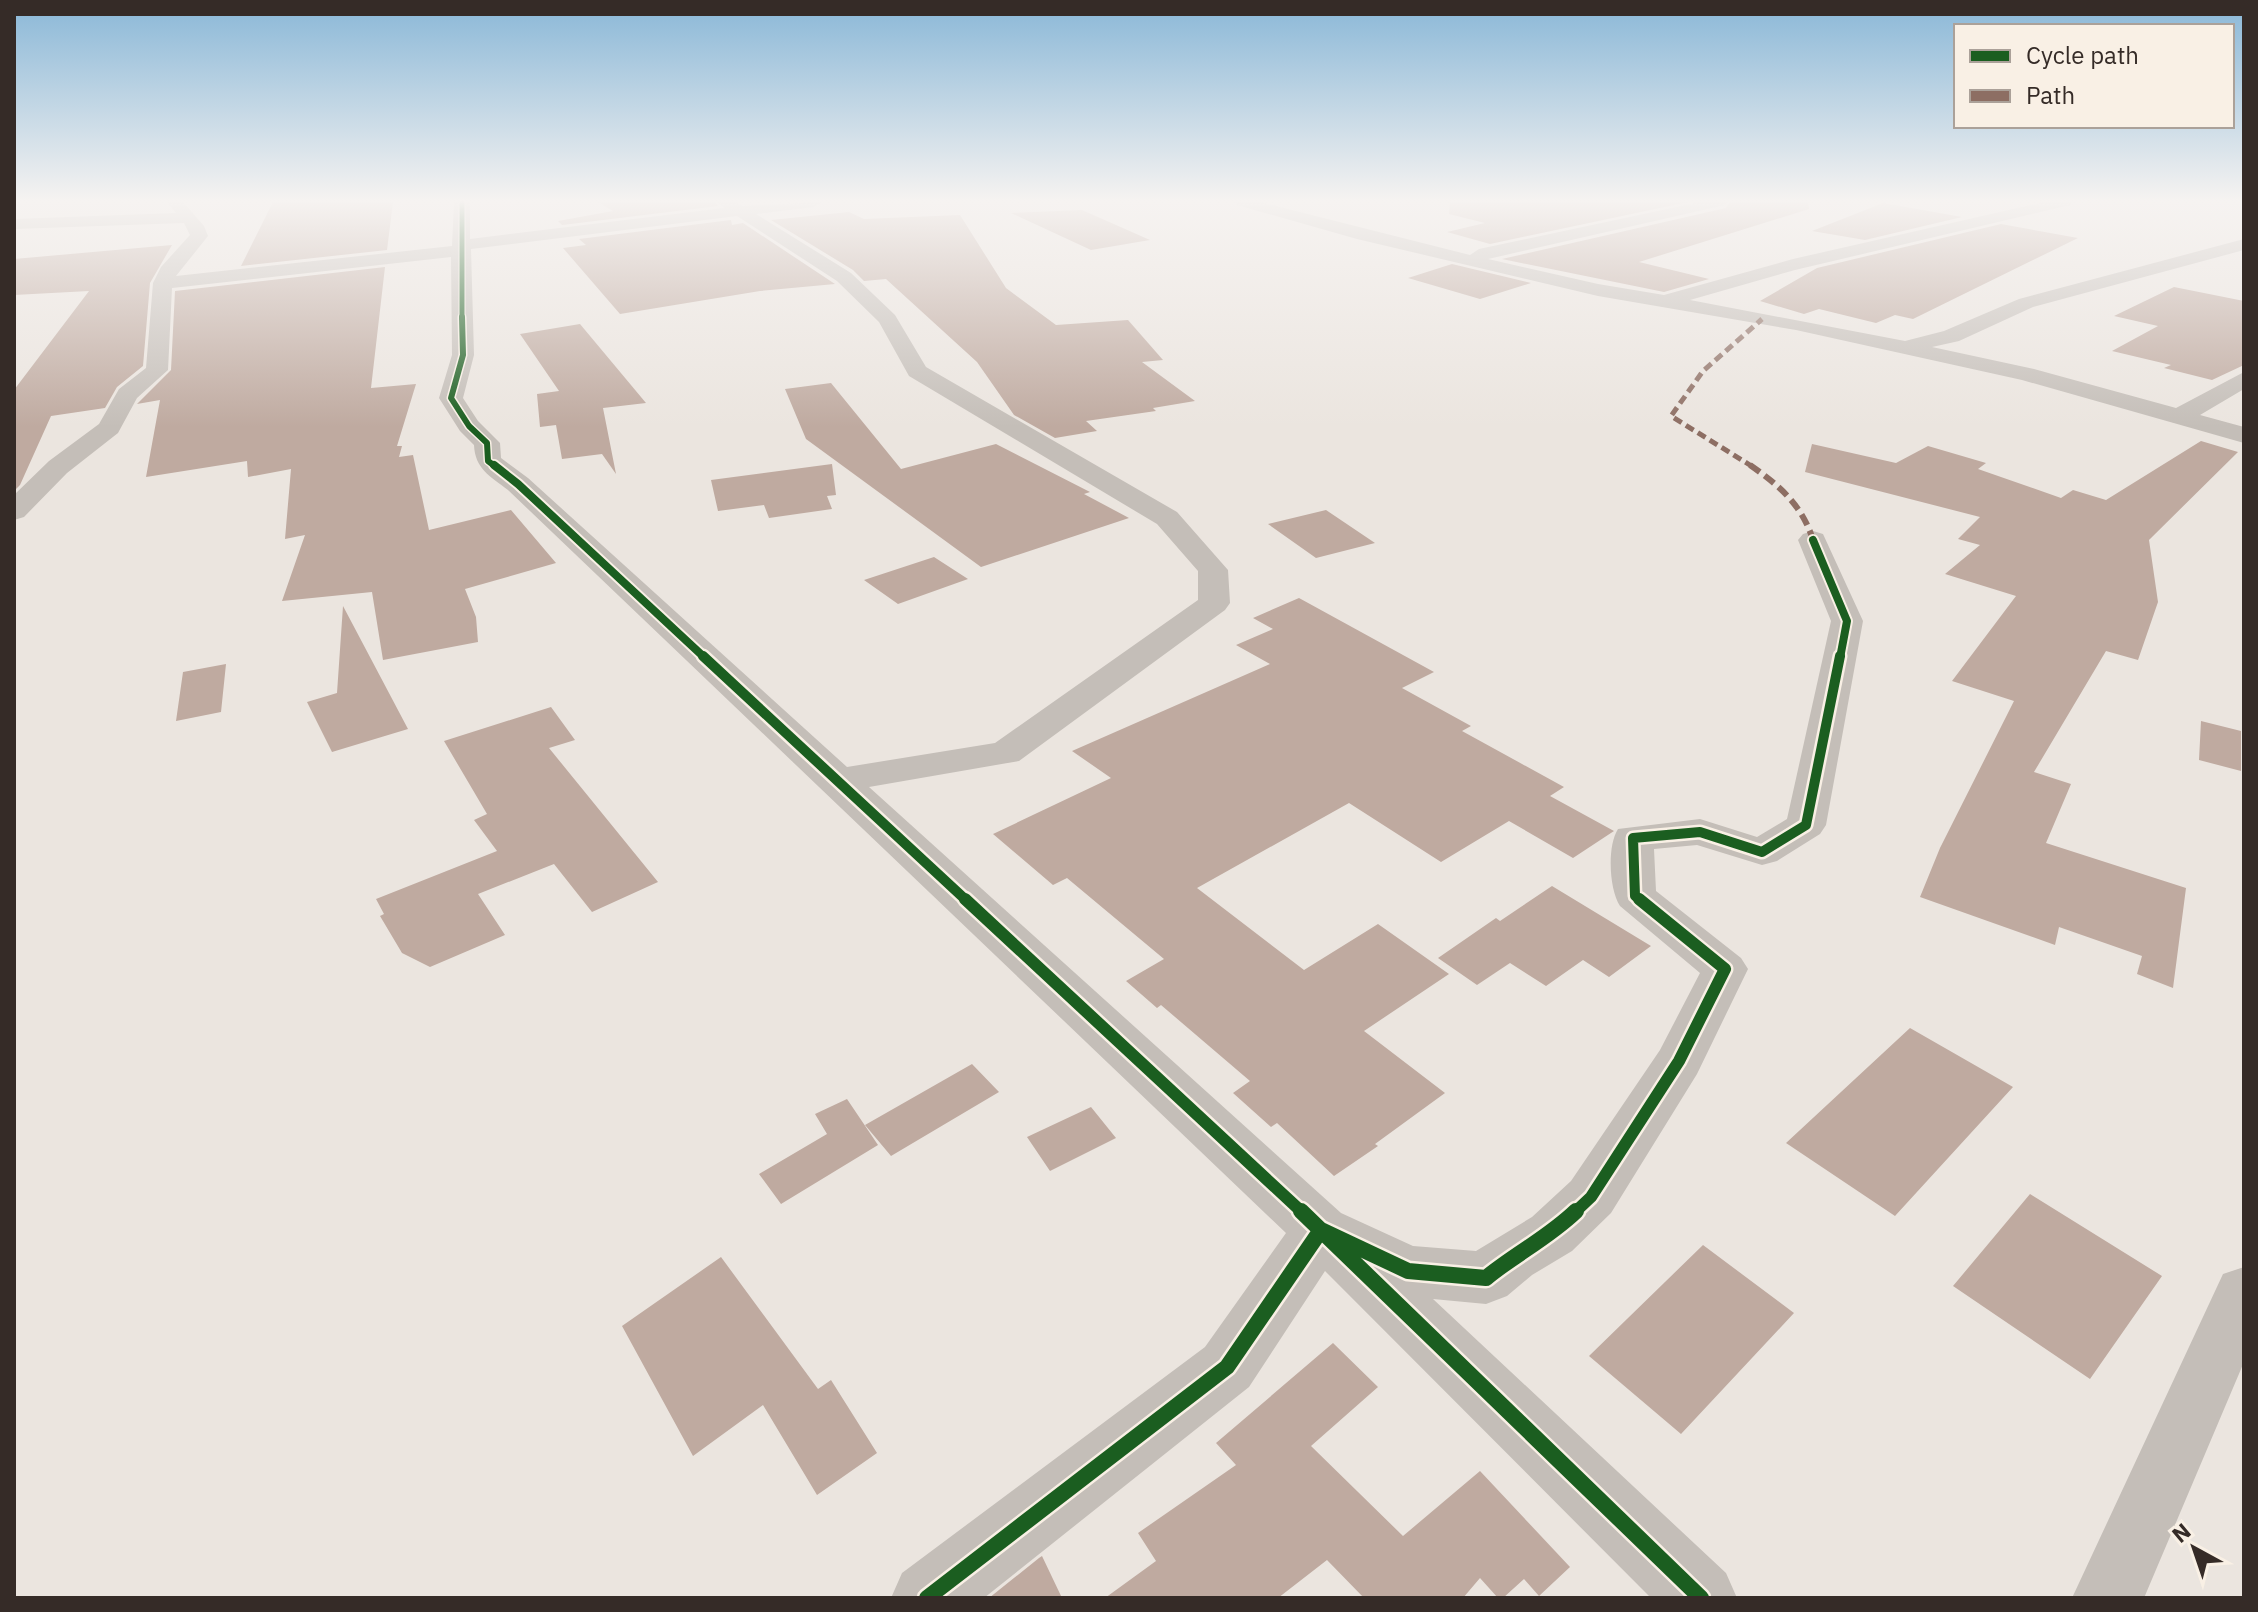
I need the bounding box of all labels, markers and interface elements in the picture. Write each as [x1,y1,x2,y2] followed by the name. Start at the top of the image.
[1954,24,2234,128] legend
[2026,39,2139,71] text: Cycle path
[2026,79,2075,111] text: Path
[2154,1508,2234,1588] north arrow
[2165,1516,2196,1549] text: N

